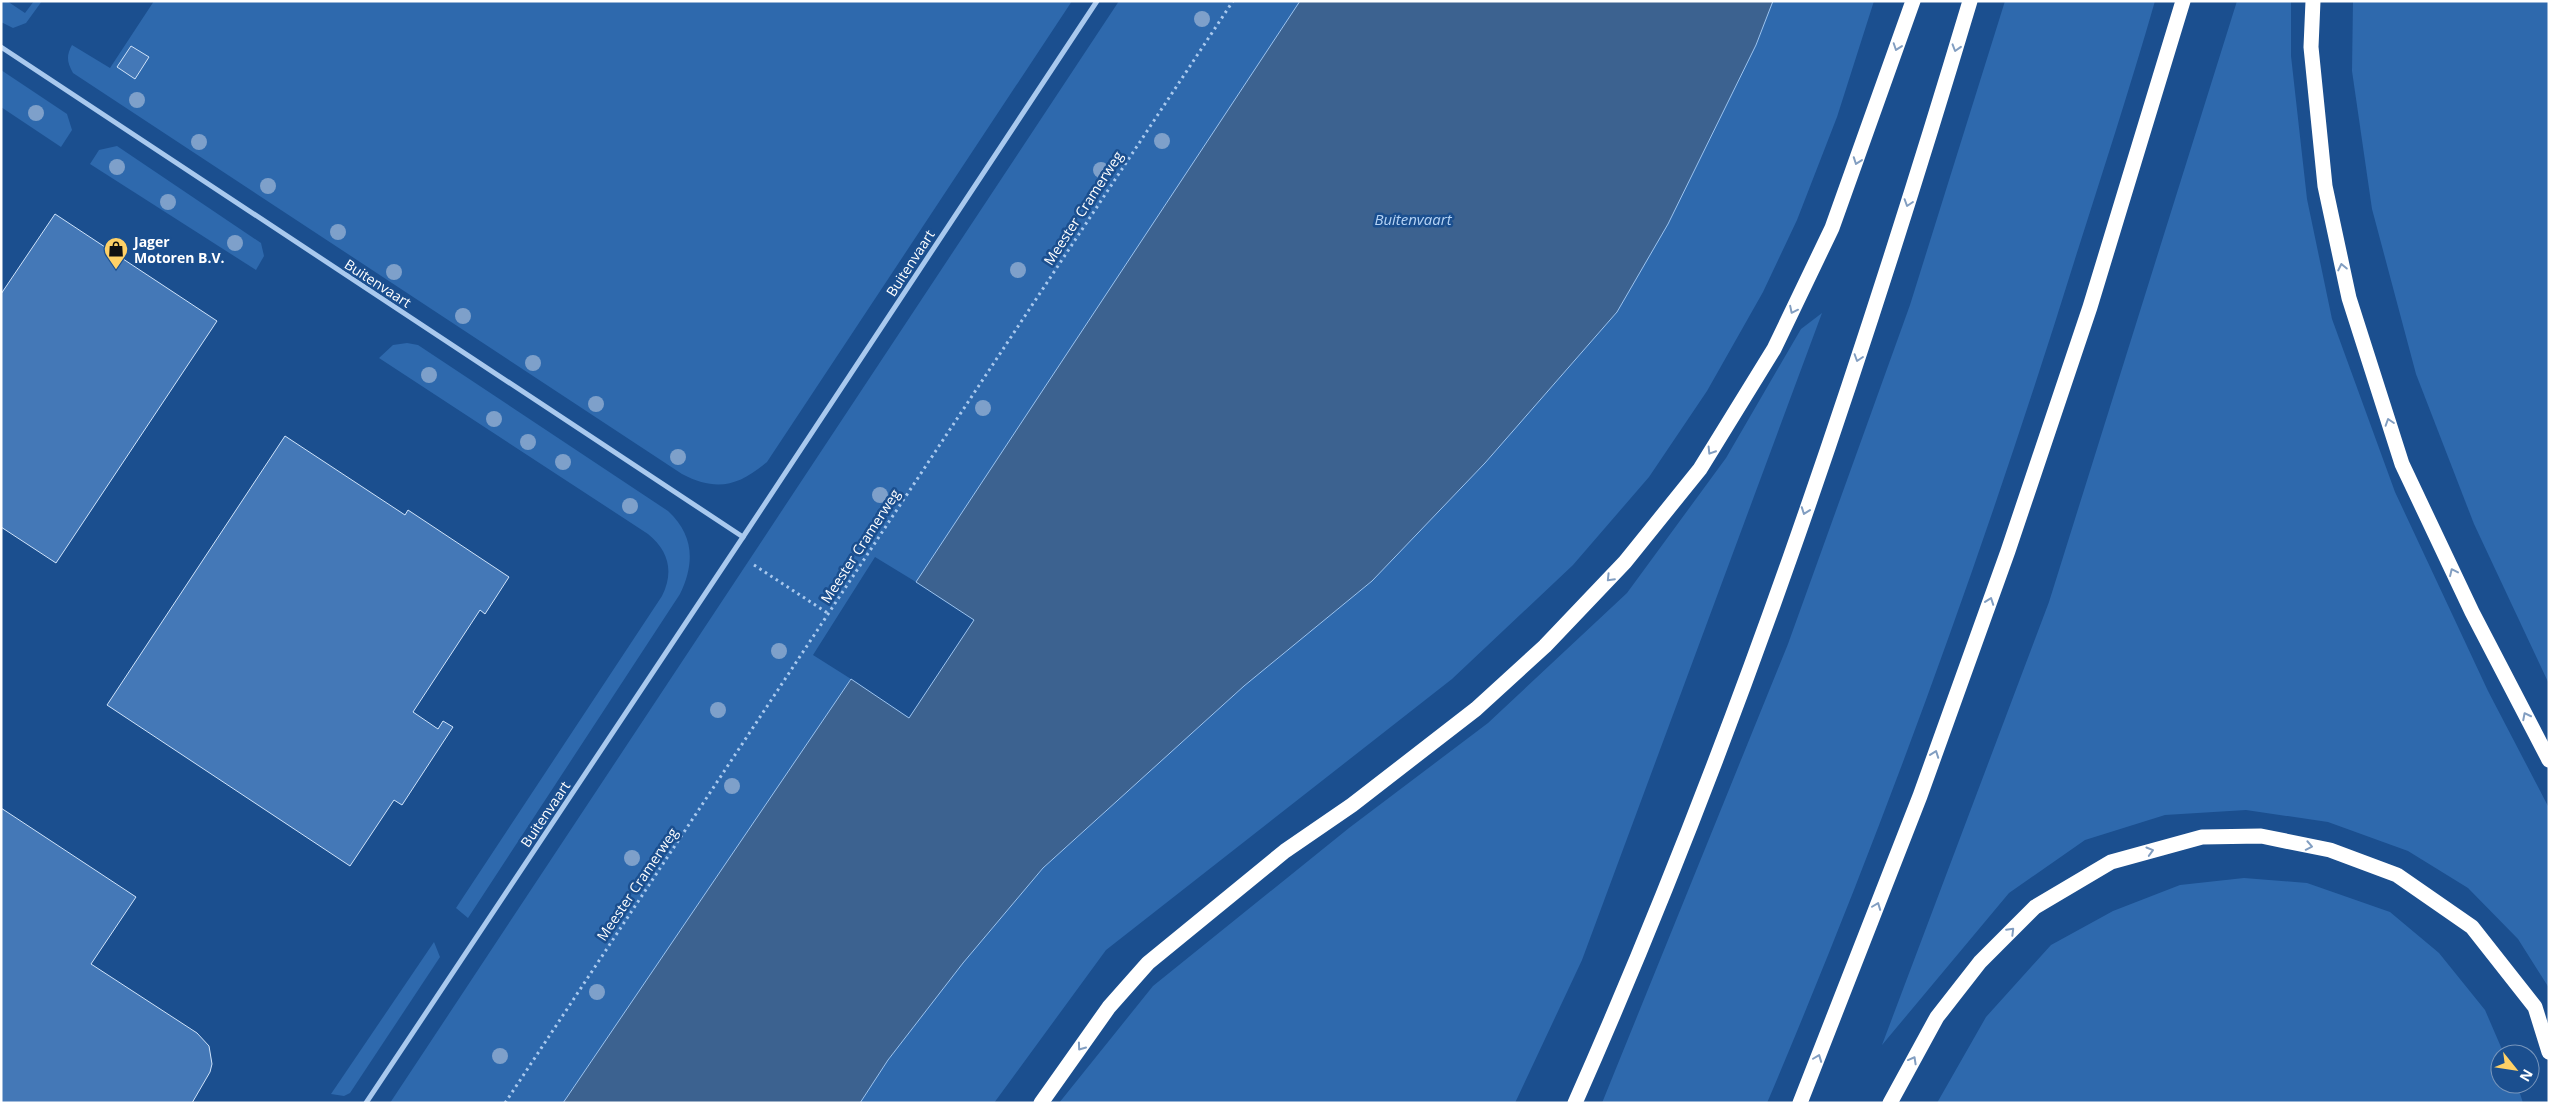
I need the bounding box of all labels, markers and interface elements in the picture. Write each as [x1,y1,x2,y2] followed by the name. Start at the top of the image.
[1893,43,1903,51] one-way arrow
[1951,43,1961,52] one-way arrow
[1039,147,1127,269] street label: Meester Cramerweg
[1853,157,1863,165] one-way arrow
[1904,199,1914,207] one-way arrow
[1374,209,1453,229] water label: Buitenvaart
[881,226,939,300] street label: Buitenvaart
[132,232,225,267] place label: Jager Motoren B.V.
[103,236,129,270] shop icon: Jager Motoren B.V.
[341,254,415,312] street label: Buitenvaart
[2338,262,2348,271] one-way arrow
[1789,305,1799,314] one-way arrow
[1853,353,1863,361] one-way arrow
[2385,419,2395,427] one-way arrow
[1708,446,1718,455] one-way arrow
[816,485,904,607] street label: Meester Cramerweg
[1801,507,1811,515] one-way arrow
[2449,568,2459,577] one-way arrow
[1607,572,1616,581] one-way arrow
[1984,598,1994,606] one-way arrow
[2522,713,2532,722] one-way arrow
[1929,751,1939,759] one-way arrow
[516,777,574,851] street label: Buitenvaart
[592,823,682,944] street label: Meester Cramerweg
[2305,840,2314,850] one-way arrow
[2145,847,2153,857] one-way arrow
[1871,902,1881,911] one-way arrow
[2005,928,2014,937] one-way arrow
[1078,1041,1087,1051] one-way arrow
[2490,1044,2540,1094] north arrow
[1812,1054,1822,1062] one-way arrow
[1907,1056,1917,1065] one-way arrow
[2516,1066,2538,1085] text: N

